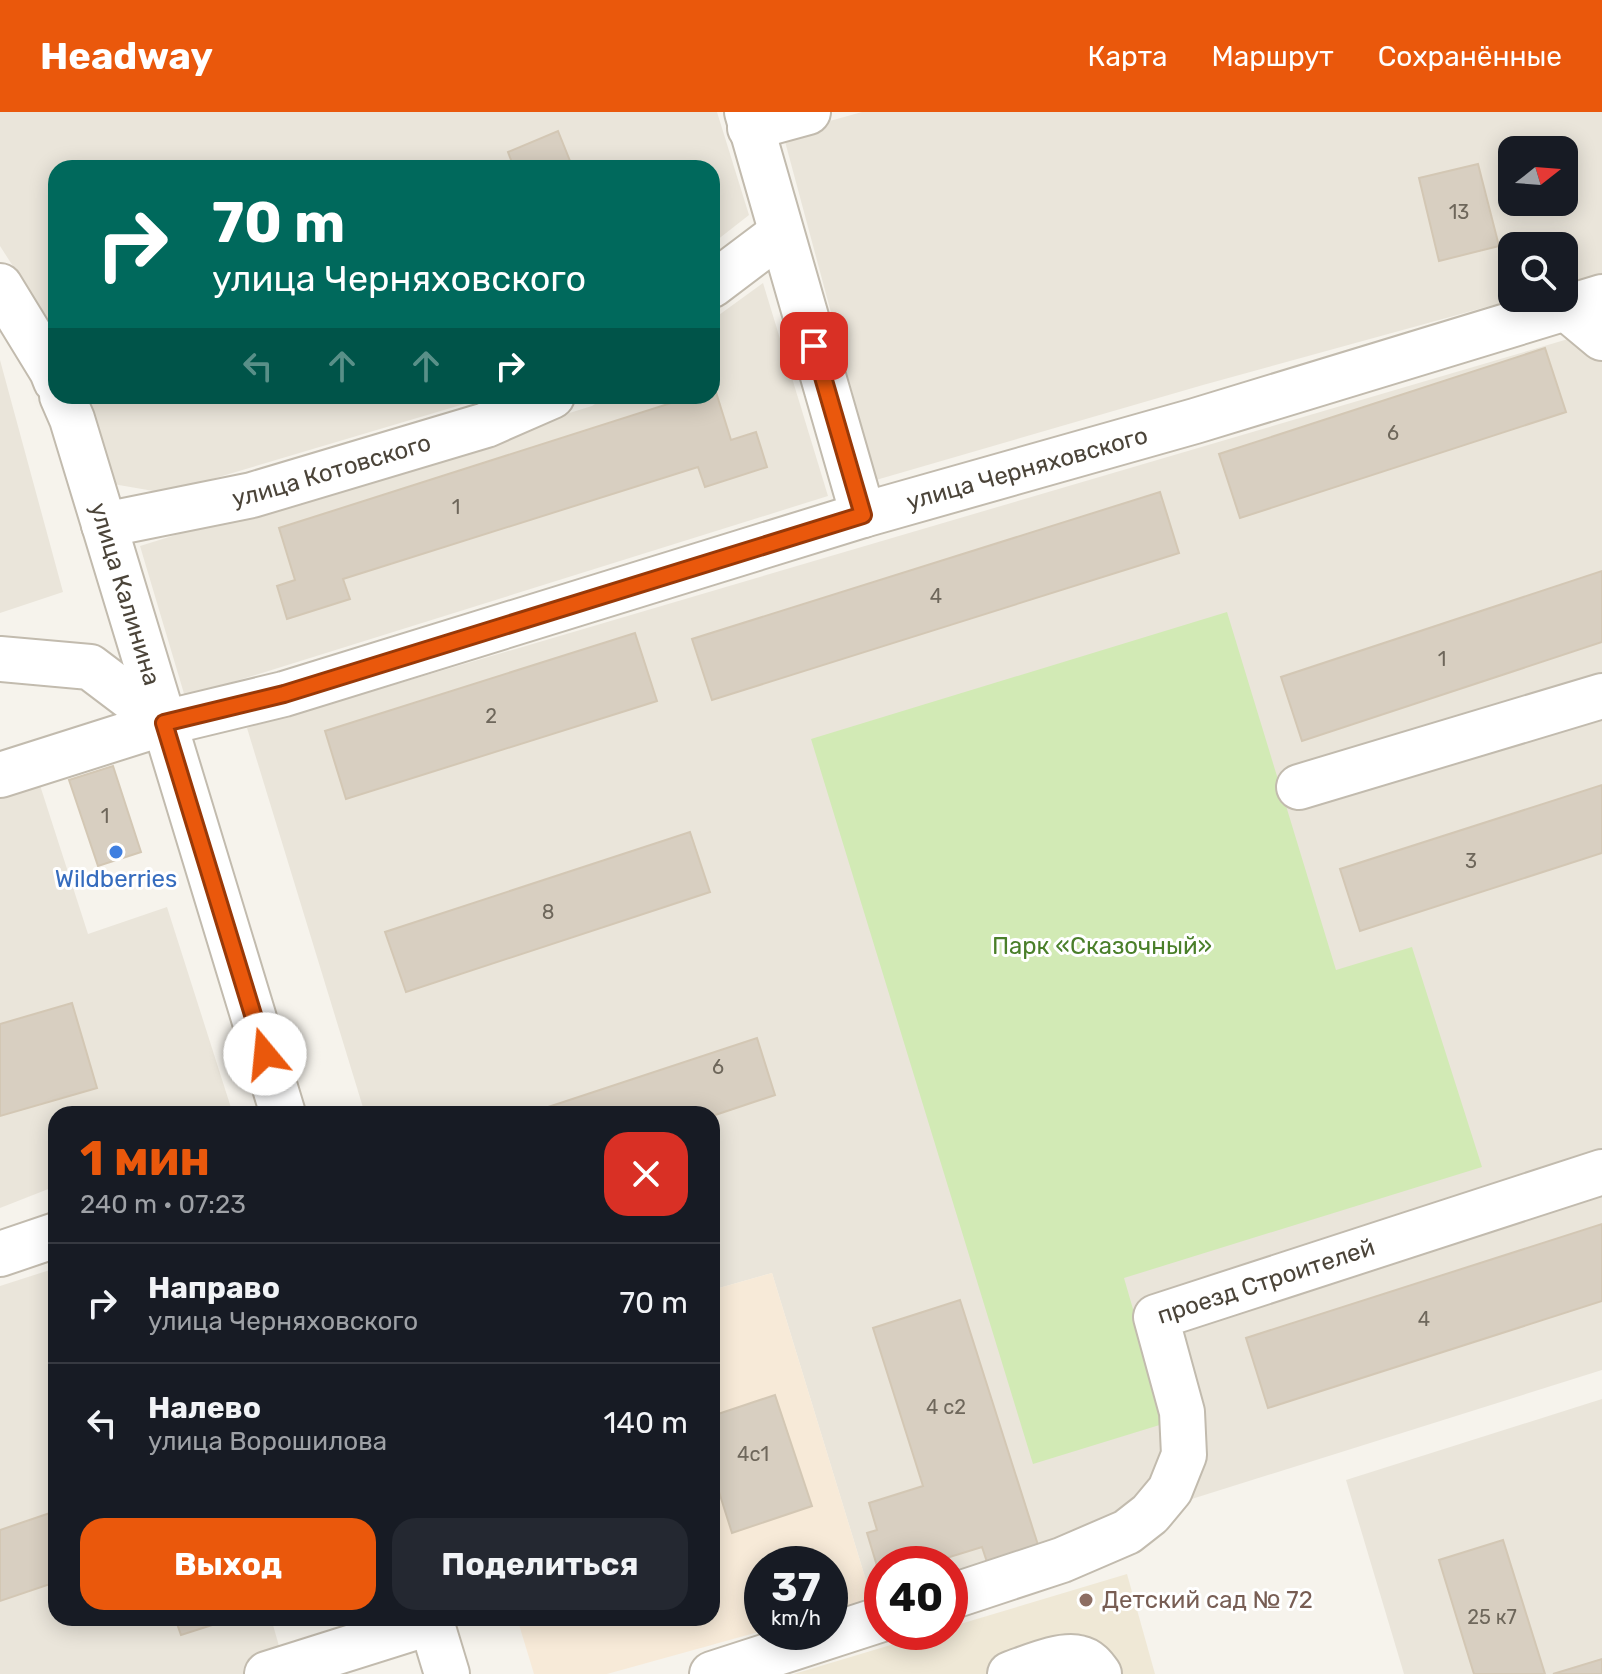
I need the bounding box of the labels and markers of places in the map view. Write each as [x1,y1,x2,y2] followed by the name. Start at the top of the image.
[780,312,848,380] pin
[107,843,125,861] marker: Wildberries
[55,865,177,893] place label: Wildberries
[1102,1586,1313,1614] place label: Детский сад № 72
[1077,1591,1095,1609] marker: Детский сад № 72

